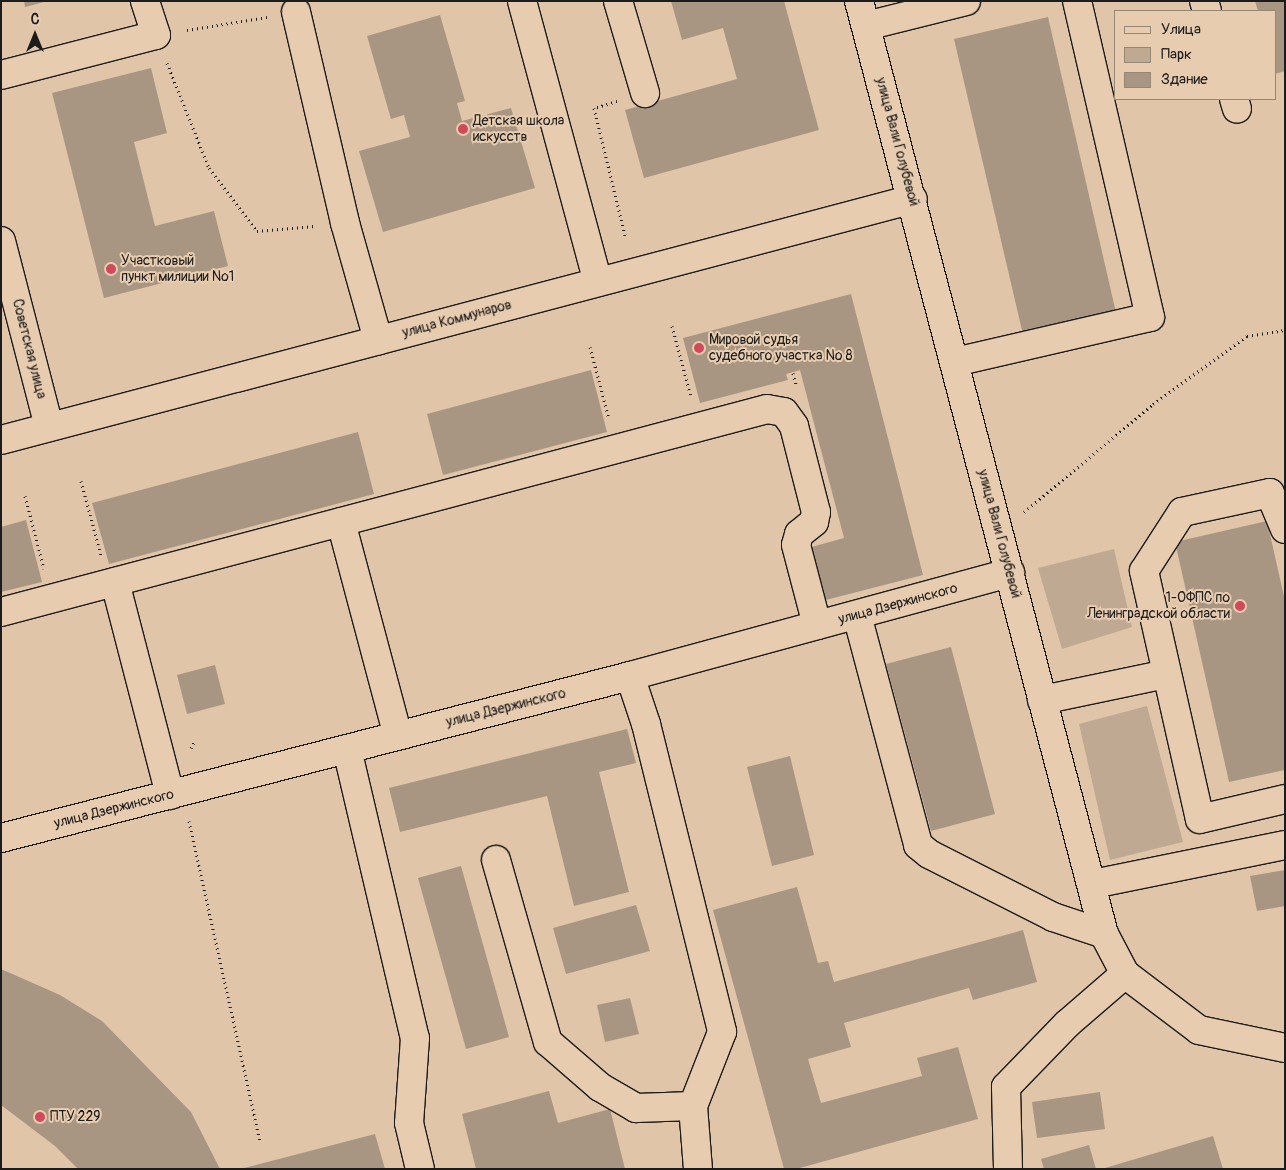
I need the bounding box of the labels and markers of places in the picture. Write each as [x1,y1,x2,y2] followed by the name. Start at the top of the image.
[473,113,564,146] place label: Детская школа искусств
[457,123,469,135] marker: Детская школа искусств
[121,253,234,286] place label: Участковый пункт милиции №1
[105,263,117,275] marker: Участковый пункт милиции №1
[709,332,853,364] place label: Мировой судья судебного участка № 8
[693,342,705,354] marker: Мировой судья судебного участка № 8
[1087,590,1230,622] place label: 1-ОФПС по Ленинградской области
[1234,600,1246,612] marker: 1-ОФПС по Ленинградской области
[50,1109,100,1125] place label: ПТУ 229
[34,1111,46,1123] marker: ПТУ 229

